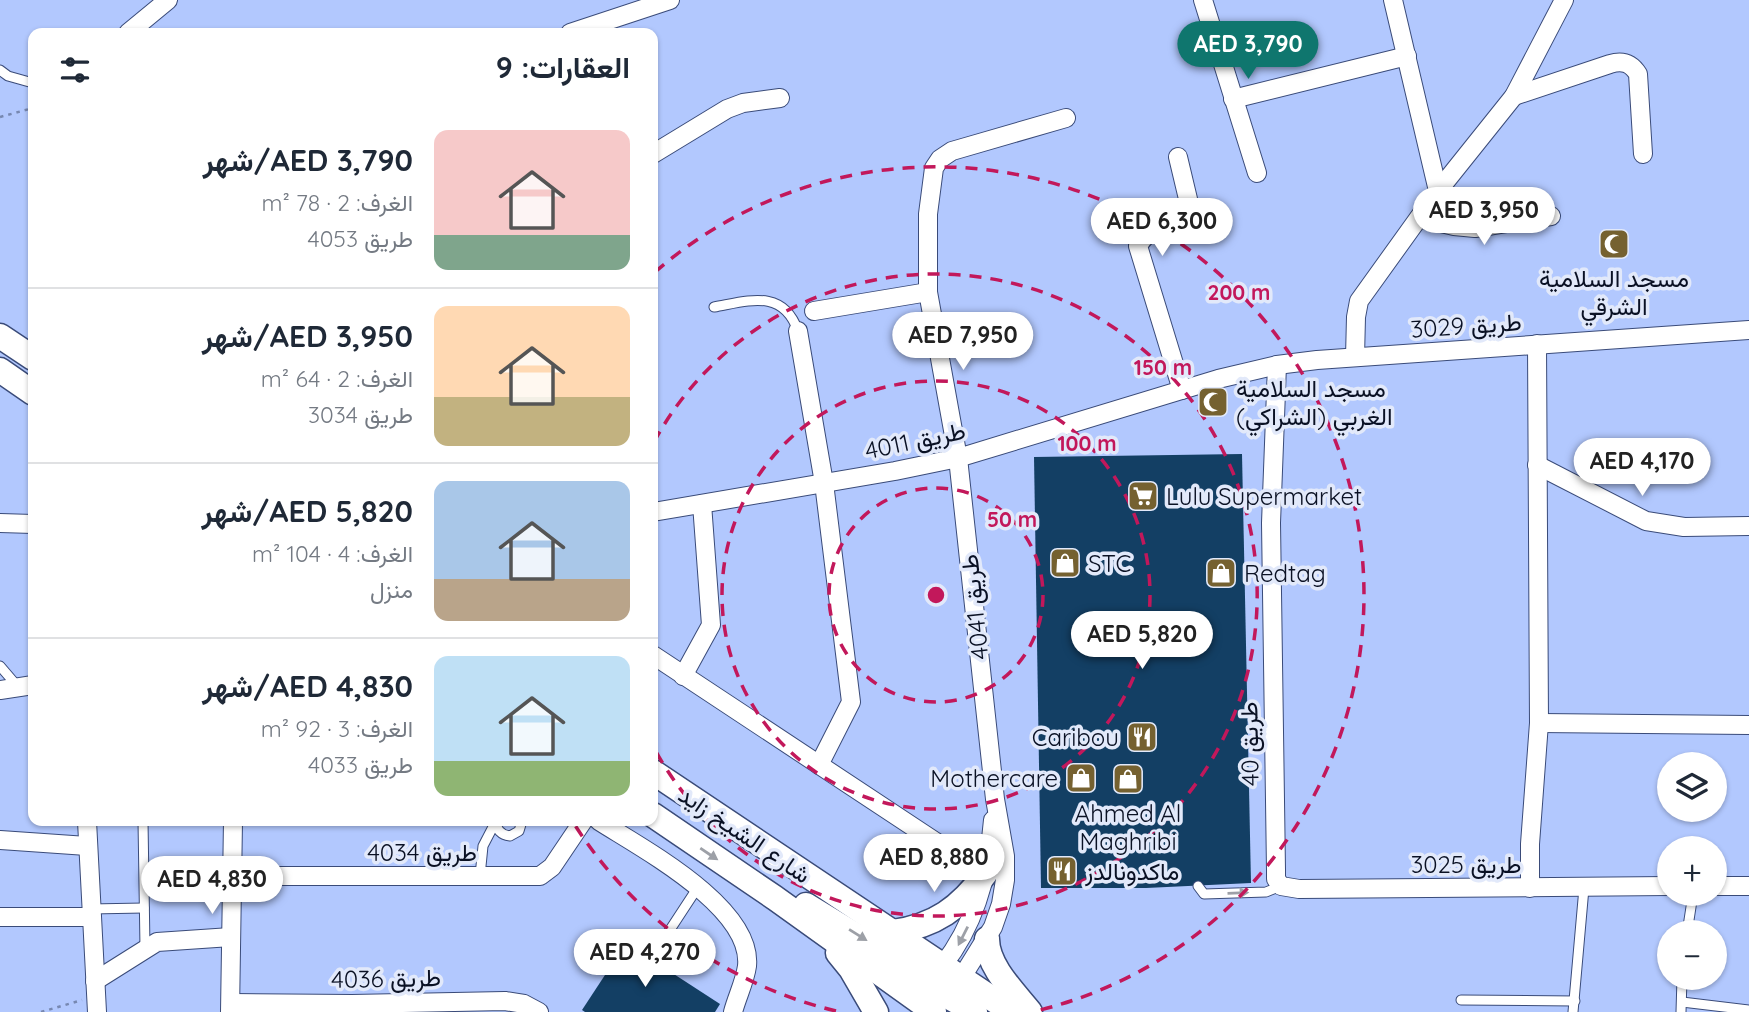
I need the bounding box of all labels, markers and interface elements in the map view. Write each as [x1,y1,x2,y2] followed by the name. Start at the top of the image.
[1168,22,1328,81] pin: AED 3,790
[1193,29,1303,58] text: AED 3,790
[496,48,630,86] text: العقارات: 9
[56,51,94,89] icon: filters
[203,141,413,179] text: AED 3,790/شهر
[490,158,574,242] icon: home
[261,188,413,217] text: الغرف: 2 · 78 m²
[1404,188,1564,247] pin: AED 3,950
[1429,195,1539,224] text: AED 3,950
[1082,198,1242,258] pin: AED 6,300
[1107,206,1217,235] text: AED 6,300
[308,224,413,253] text: طريق 4053
[1597,227,1631,261] mosque icon: مسجد السلامية الشرقي
[1539,263,1689,326] place label: مسجد السلامية الشرقي
[1208,279,1270,305] text: 200 m
[1410,306,1522,345] street label: طريق 3029
[883,312,1043,372] pin: AED 7,950
[202,317,413,355] text: AED 3,950/شهر
[908,320,1018,349] text: AED 7,950
[490,334,574,418] icon: home
[1134,354,1192,380] text: 150 m
[261,364,413,393] text: الغرف: 2 · 64 m²
[1236,373,1392,436] place label: مسجد السلامية الغربي (الشراكي)
[1196,385,1230,419] mosque icon: مسجد السلامية الغربي (الشراكي)
[308,400,413,429] text: طريق 3034
[862,415,968,466] street label: طريق 4011
[1057,430,1117,456] text: 100 m
[1562,438,1722,498] pin: AED 4,170
[1590,446,1694,475] text: AED 4,170
[1126,479,1160,513] supermarket icon: Lulu Supermarket
[1166,481,1362,511] place label: Lulu Supermarket
[202,492,413,530] text: AED 5,820/شهر
[987,506,1037,532] text: 50 m
[490,509,574,593] icon: home
[252,539,413,568] text: الغرف: 4 · 104 m²
[1048,546,1082,580] shop icon: STC
[1088,548,1131,578] place label: STC
[954,553,995,661] street label: طريق 4041
[1204,556,1238,590] shop icon: Redtag
[1244,558,1326,588] place label: Redtag
[370,575,413,604] text: منزل
[924,583,948,607] centre of rings
[1062,612,1222,671] pin: AED 5,820
[1087,619,1197,648] text: AED 5,820
[202,667,413,705] text: AED 4,830/شهر
[490,684,574,768] icon: home
[1233,702,1266,786] street label: طريق 40
[261,714,413,743] text: الغرف: 3 · 92 m²
[1125,720,1159,754] restaurant icon: Caribou
[1032,722,1119,752] place label: Caribou
[308,750,413,779] text: طريق 4033
[1657,752,1727,990] map controls
[1657,752,1727,822] button: layers
[1064,761,1098,795] shop icon: Mothercare
[1111,762,1145,796] shop icon: Ahmed Al Maghribi
[930,763,1058,793] place label: Mothercare
[672,779,817,892] street label: شارع الشيخ زايد
[1075,798,1181,856] place label: Ahmed Al Maghribi
[854,834,1014,894] pin: AED 8,880
[1657,836,1727,906] button: +
[367,837,477,868] street label: طريق 4034
[880,842,989,871] text: AED 8,880
[700,847,718,861] one-way arrow
[1411,849,1521,880] street label: طريق 3025
[1045,854,1079,888] restaurant icon: ماكدونالدز
[132,856,292,916] pin: AED 4,830
[1084,856,1179,887] place label: ماكدونالدز
[157,864,267,893] text: AED 4,830
[1227,887,1249,899] one-way arrow
[1657,920,1727,990] button: −
[957,926,968,946] one-way arrow
[848,929,868,942] one-way arrow
[565,930,725,989] pin: AED 4,270
[590,937,700,966] text: AED 4,270
[331,962,441,995] street label: طريق 4036

